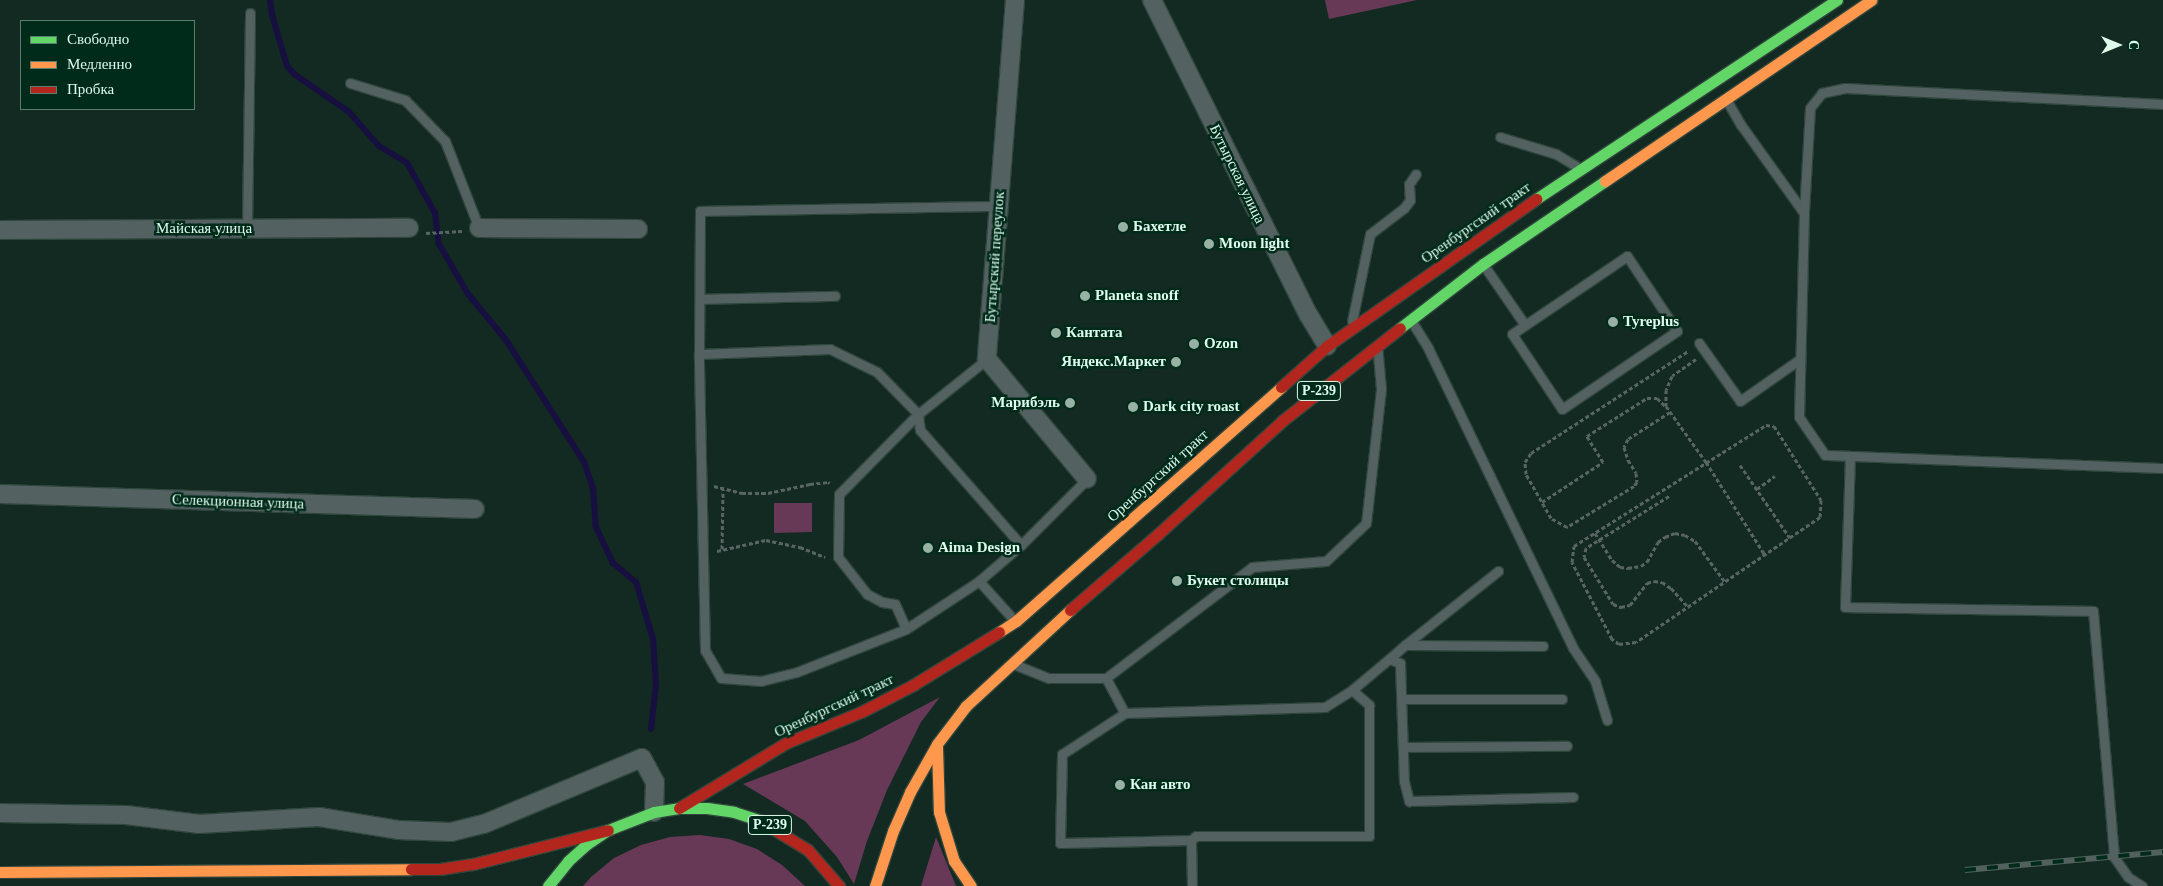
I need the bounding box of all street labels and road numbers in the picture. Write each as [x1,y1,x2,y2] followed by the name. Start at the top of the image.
[1205,122,1269,226] street label: Бутырская улица
[1418,178,1534,268] street label: Оренбургский тракт
[981,191,1009,323] street label: Бутырский переулок
[156,220,252,238] street label: Майская улица
[1296,380,1342,402] road number: Р-239
[1104,426,1212,526] street label: Оренбургский тракт
[172,491,304,513] street label: Селекционная улица
[772,670,896,742] street label: Оренбургский тракт
[748,814,792,836] road number: Р-239

